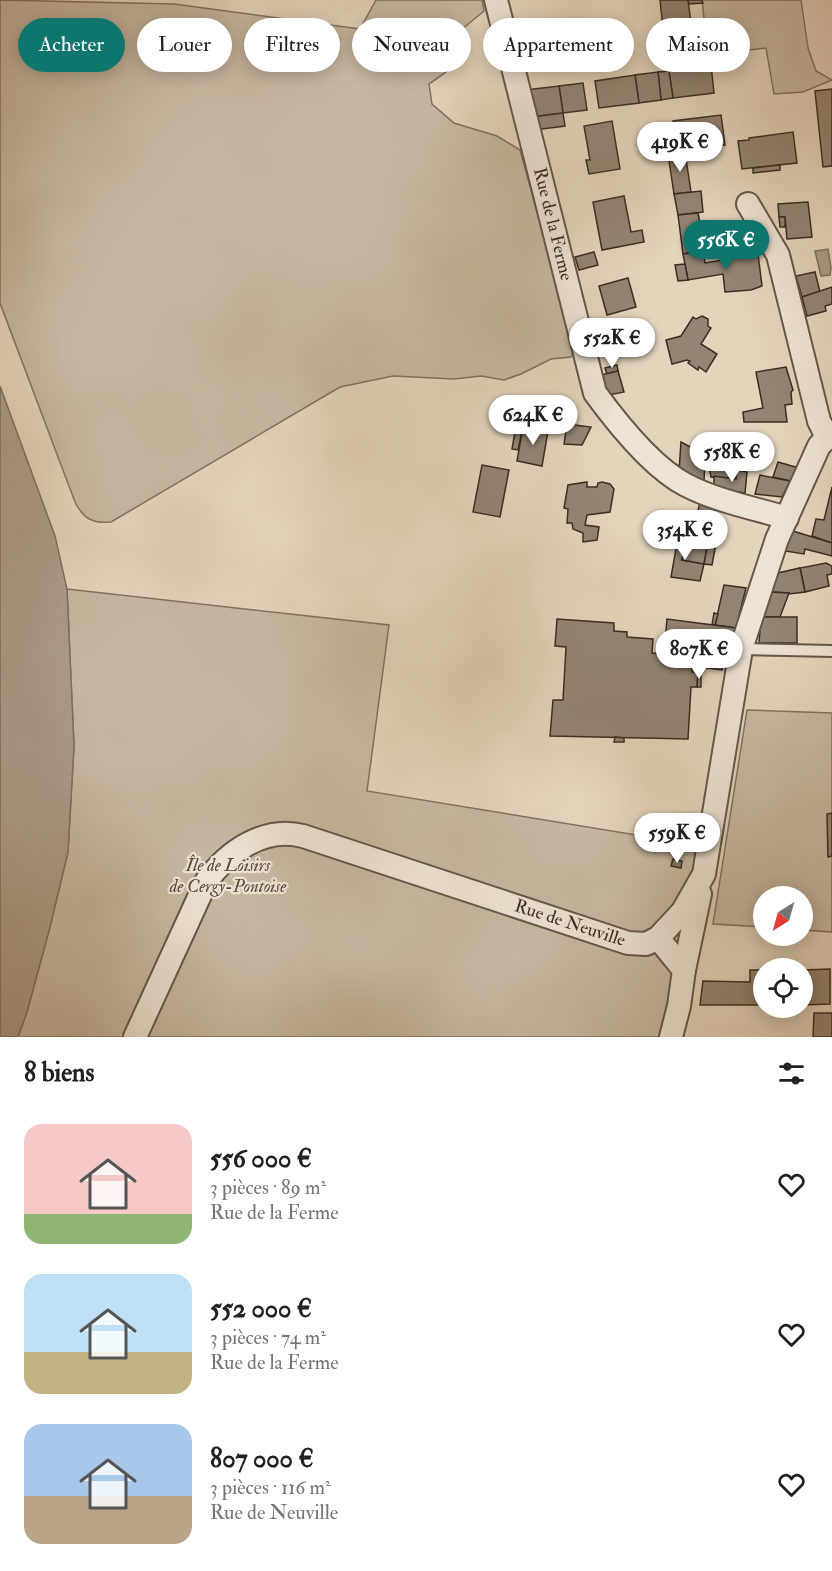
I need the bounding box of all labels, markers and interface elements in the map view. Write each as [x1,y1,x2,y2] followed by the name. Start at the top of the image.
[18,18,125,72] chip: Acheter
[137,18,232,72] chip: Louer
[244,18,340,72] chip: Filtres
[352,18,471,72] chip: Nouveau
[483,18,634,72] chip: Appartement
[646,18,750,72] chip: Maison
[631,122,729,173] pin: 419K €
[651,129,709,154] text: 419K €
[528,165,578,283] street label: Rue de la Ferme
[677,220,775,271] pin: 556K €
[697,227,755,252] text: 556K €
[563,318,661,369] pin: 552K €
[583,325,641,350] text: 552K €
[484,395,582,446] pin: 624K €
[503,402,563,427] text: 624K €
[683,432,781,483] pin: 558K €
[704,439,760,464] text: 558K €
[636,510,734,561] pin: 354K €
[657,517,713,542] text: 354K €
[650,629,748,680] pin: 807K €
[670,636,728,661] text: 807K €
[628,813,726,864] pin: 559K €
[648,820,706,845] text: 559K €
[169,854,287,898] park label: Île de Loisirs de Cergy-Pontoise
[753,886,813,946] north arrow
[753,886,813,1018] map controls
[512,894,629,952] street label: Rue de Neuville
[753,958,813,1018] button: locate
[24,1057,94,1089] text: 8 biens
[775,1057,808,1090] icon: filters
[210,1143,312,1175] text: 556 000 €
[72,1148,144,1220] icon: home
[775,1168,808,1201] icon: heart
[210,1175,326,1200] text: 3 pièces · 89 m²
[210,1200,339,1225] text: Rue de la Ferme
[210,1293,312,1325] text: 552 000 €
[72,1298,144,1370] icon: home
[775,1318,808,1351] icon: heart
[210,1325,326,1350] text: 3 pièces · 74 m²
[210,1350,339,1375] text: Rue de la Ferme
[210,1443,314,1475] text: 807 000 €
[72,1448,144,1520] icon: home
[775,1468,808,1501] icon: heart
[210,1475,331,1500] text: 3 pièces · 116 m²
[210,1500,338,1525] text: Rue de Neuville

